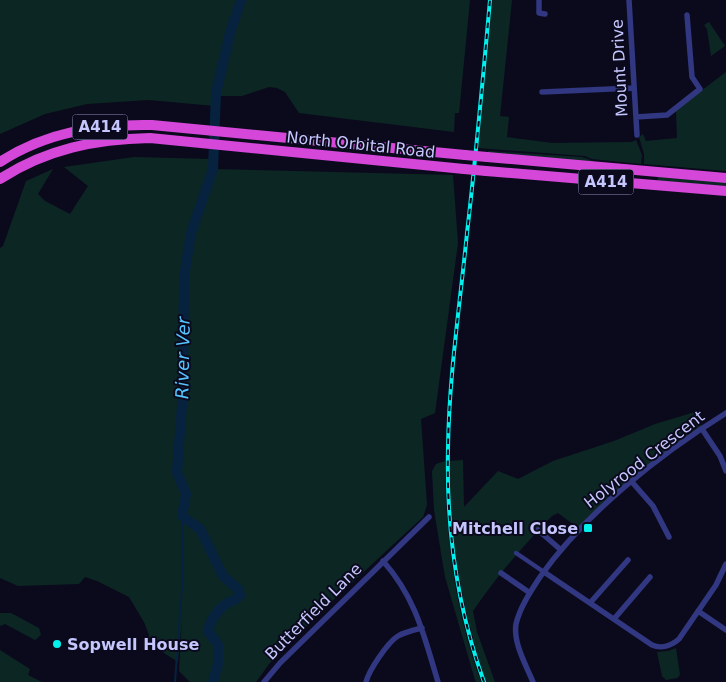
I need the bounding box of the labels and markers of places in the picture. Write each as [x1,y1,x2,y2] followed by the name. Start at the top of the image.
[452,519,578,538] place label: Mitchell Close
[582,522,594,534] marker: Mitchell Close
[67,635,199,654] place label: Sopwell House
[51,638,63,650] marker: Sopwell House

